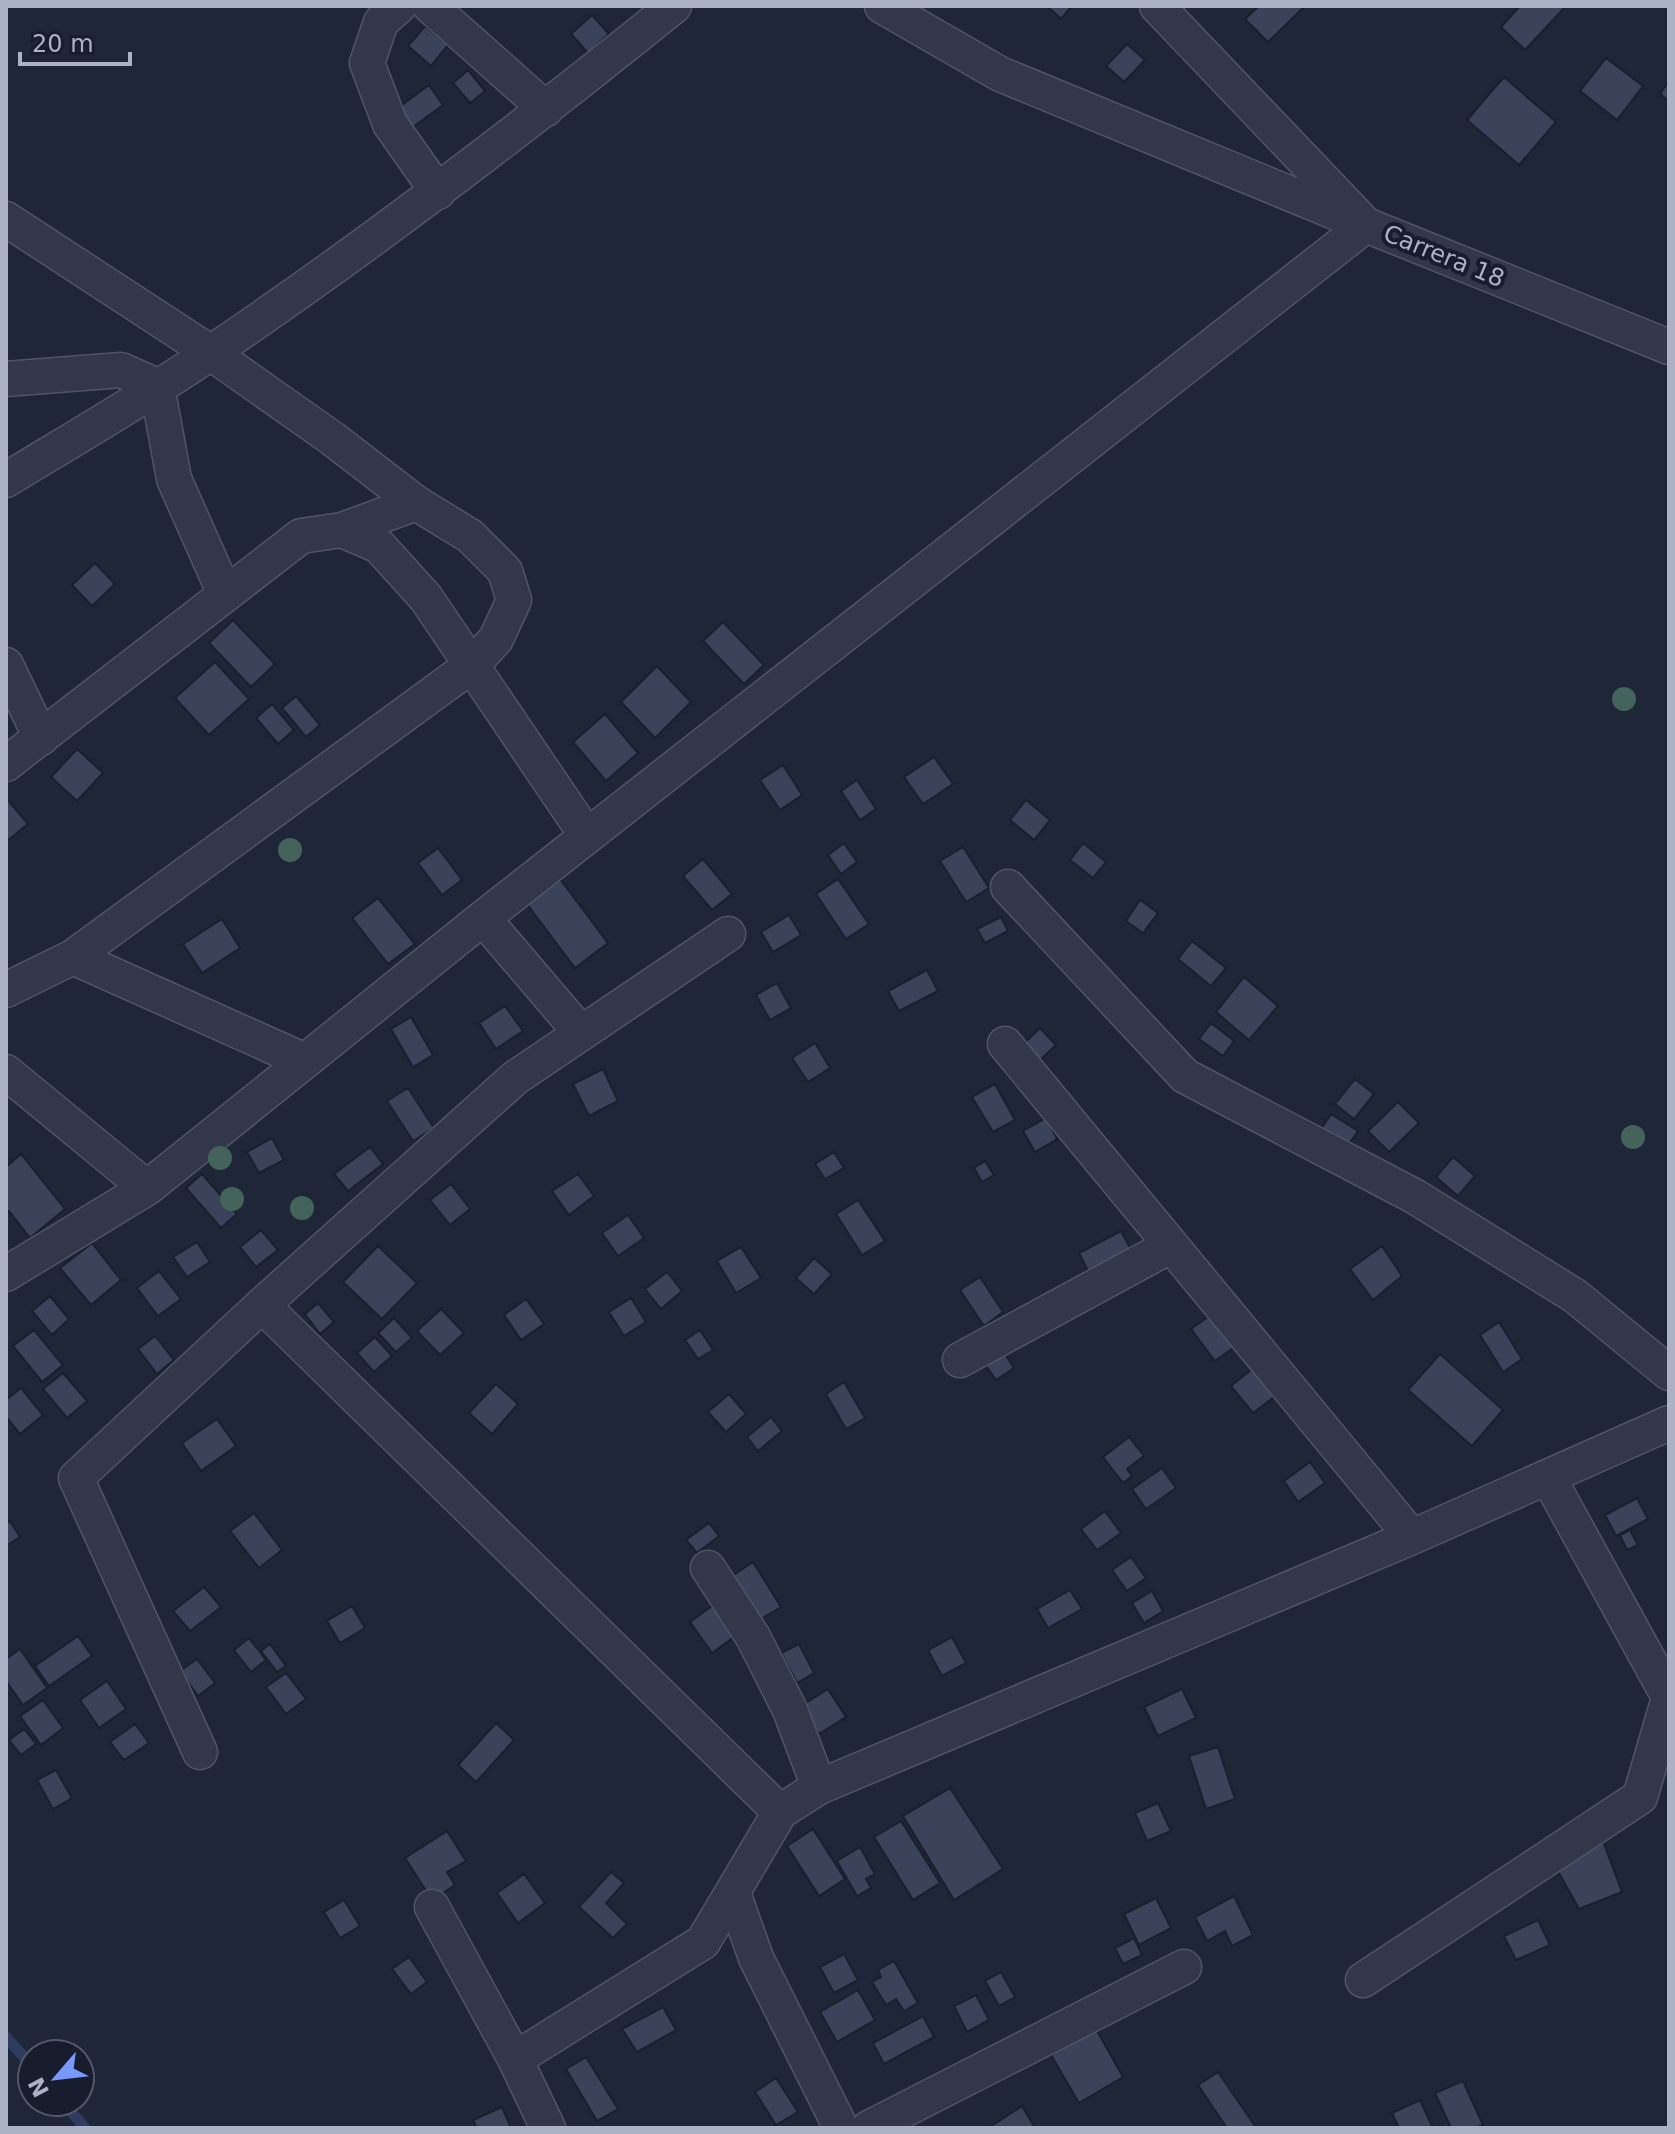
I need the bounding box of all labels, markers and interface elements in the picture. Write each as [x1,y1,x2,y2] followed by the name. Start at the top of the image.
[20,16,130,66] scale bar
[32,30,94,58] text: 20 m
[1380,219,1508,293] street label: Carrera 18
[16,2038,96,2118] north arrow
[23,2073,54,2101] text: N

